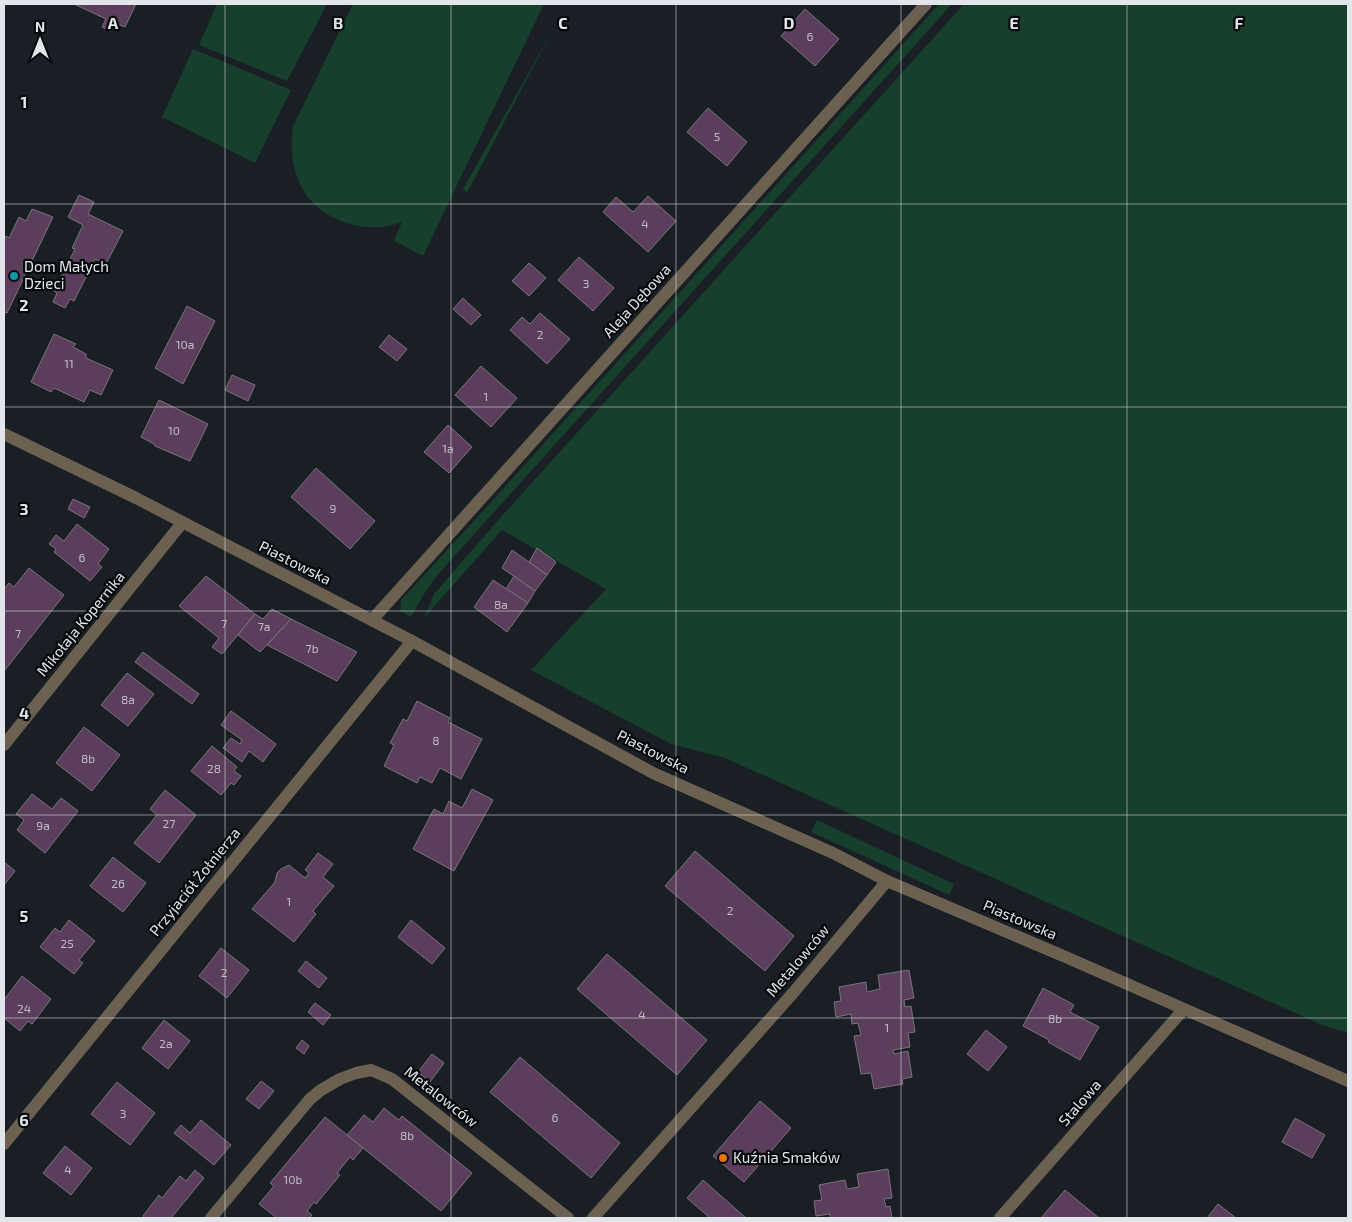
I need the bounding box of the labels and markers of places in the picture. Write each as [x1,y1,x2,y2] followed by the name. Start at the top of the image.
[24,257,109,292] place label: Dom Małych Dzieci
[8,270,20,282] marker: Dom Małych Dzieci
[733,1148,840,1166] place label: Kuźnia Smaków
[717,1152,729,1164] marker: Kuźnia Smaków

